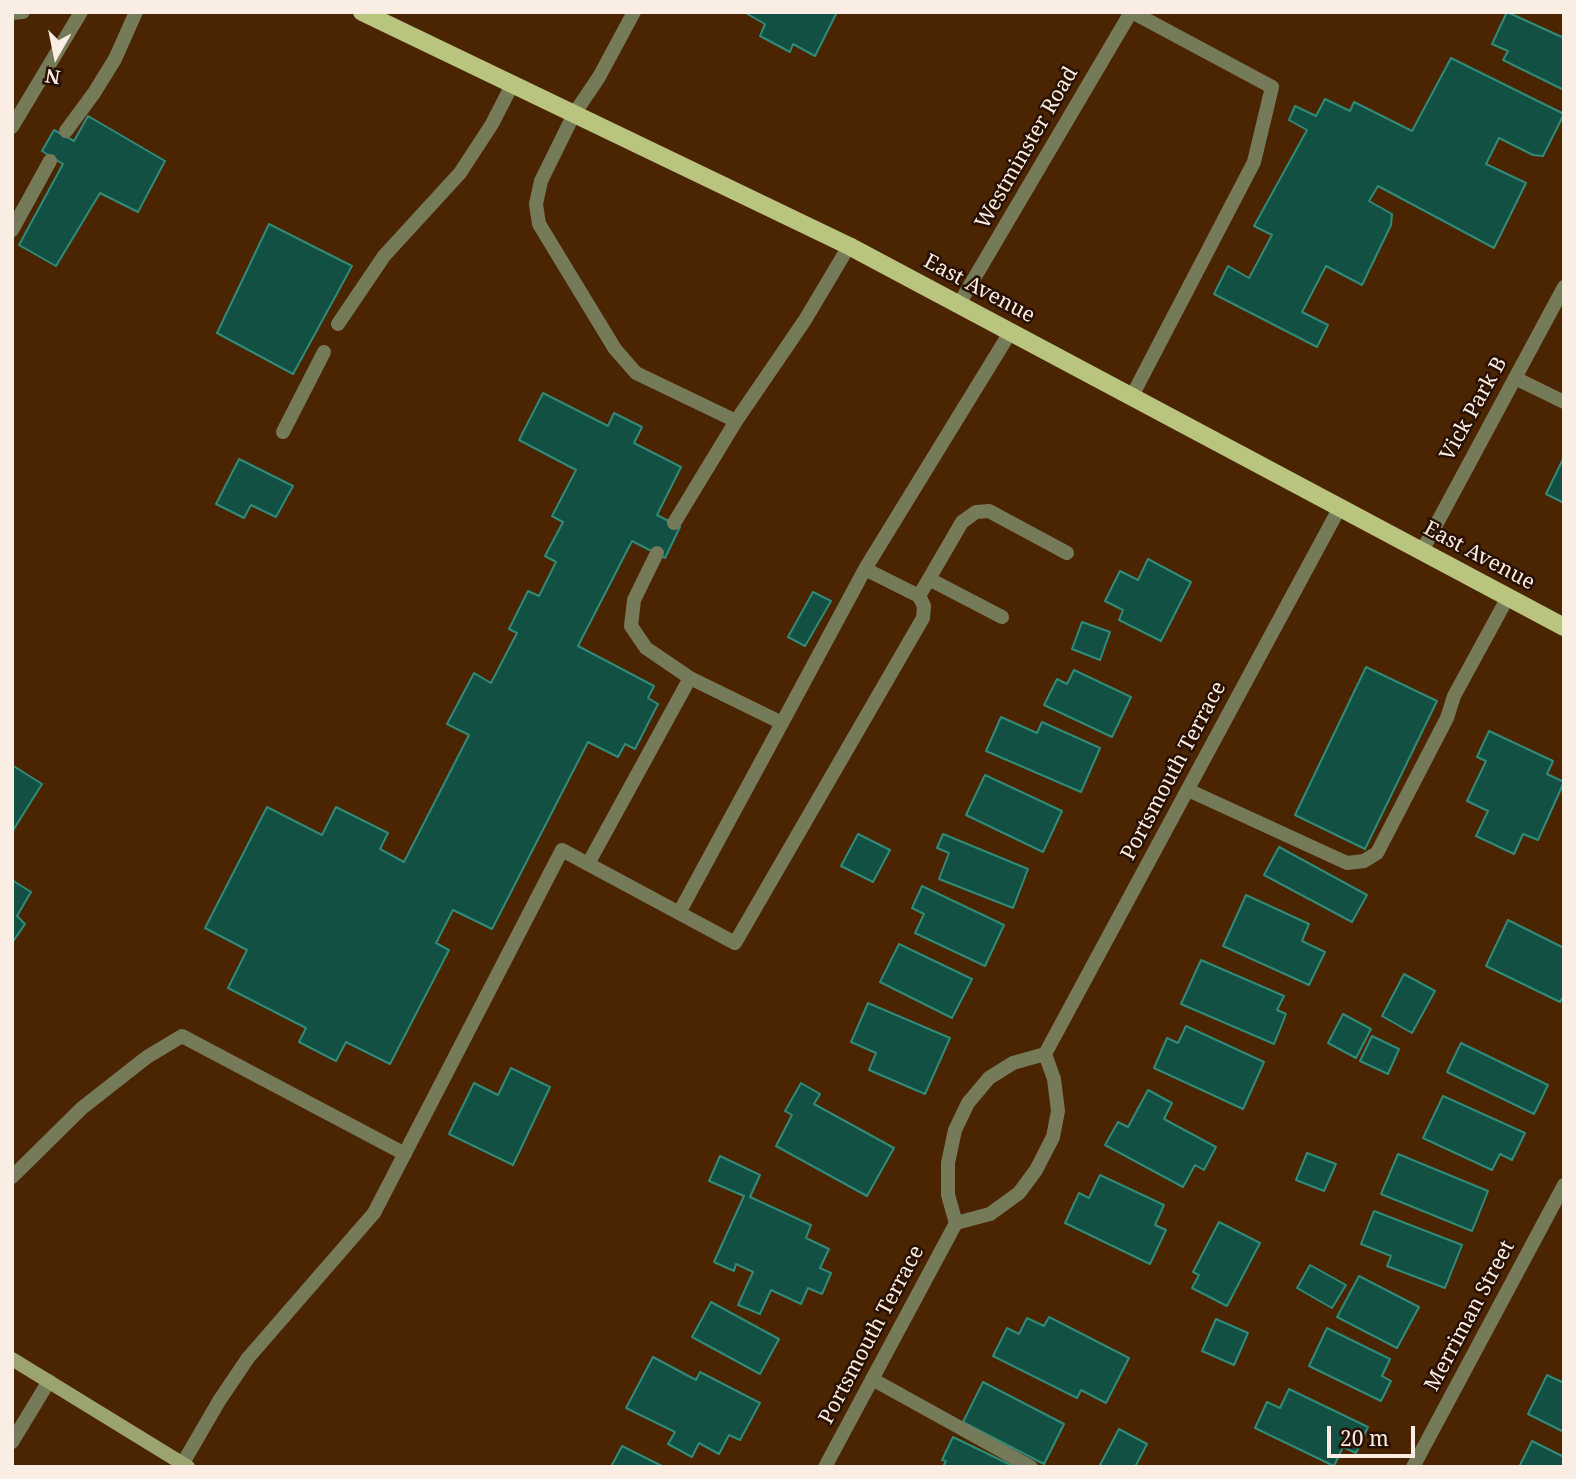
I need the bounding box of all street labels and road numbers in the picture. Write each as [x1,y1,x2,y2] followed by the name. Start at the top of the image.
[970,62,1084,234] street label: Westminster Road
[919,249,1039,329] street label: East Avenue
[1435,353,1513,465] street label: Vick Park B
[1419,516,1539,596] street label: East Avenue
[1116,677,1232,865] street label: Portsmouth Terrace
[1420,1237,1520,1395] street label: Merriman Street
[814,1241,930,1429] street label: Portsmouth Terrace

